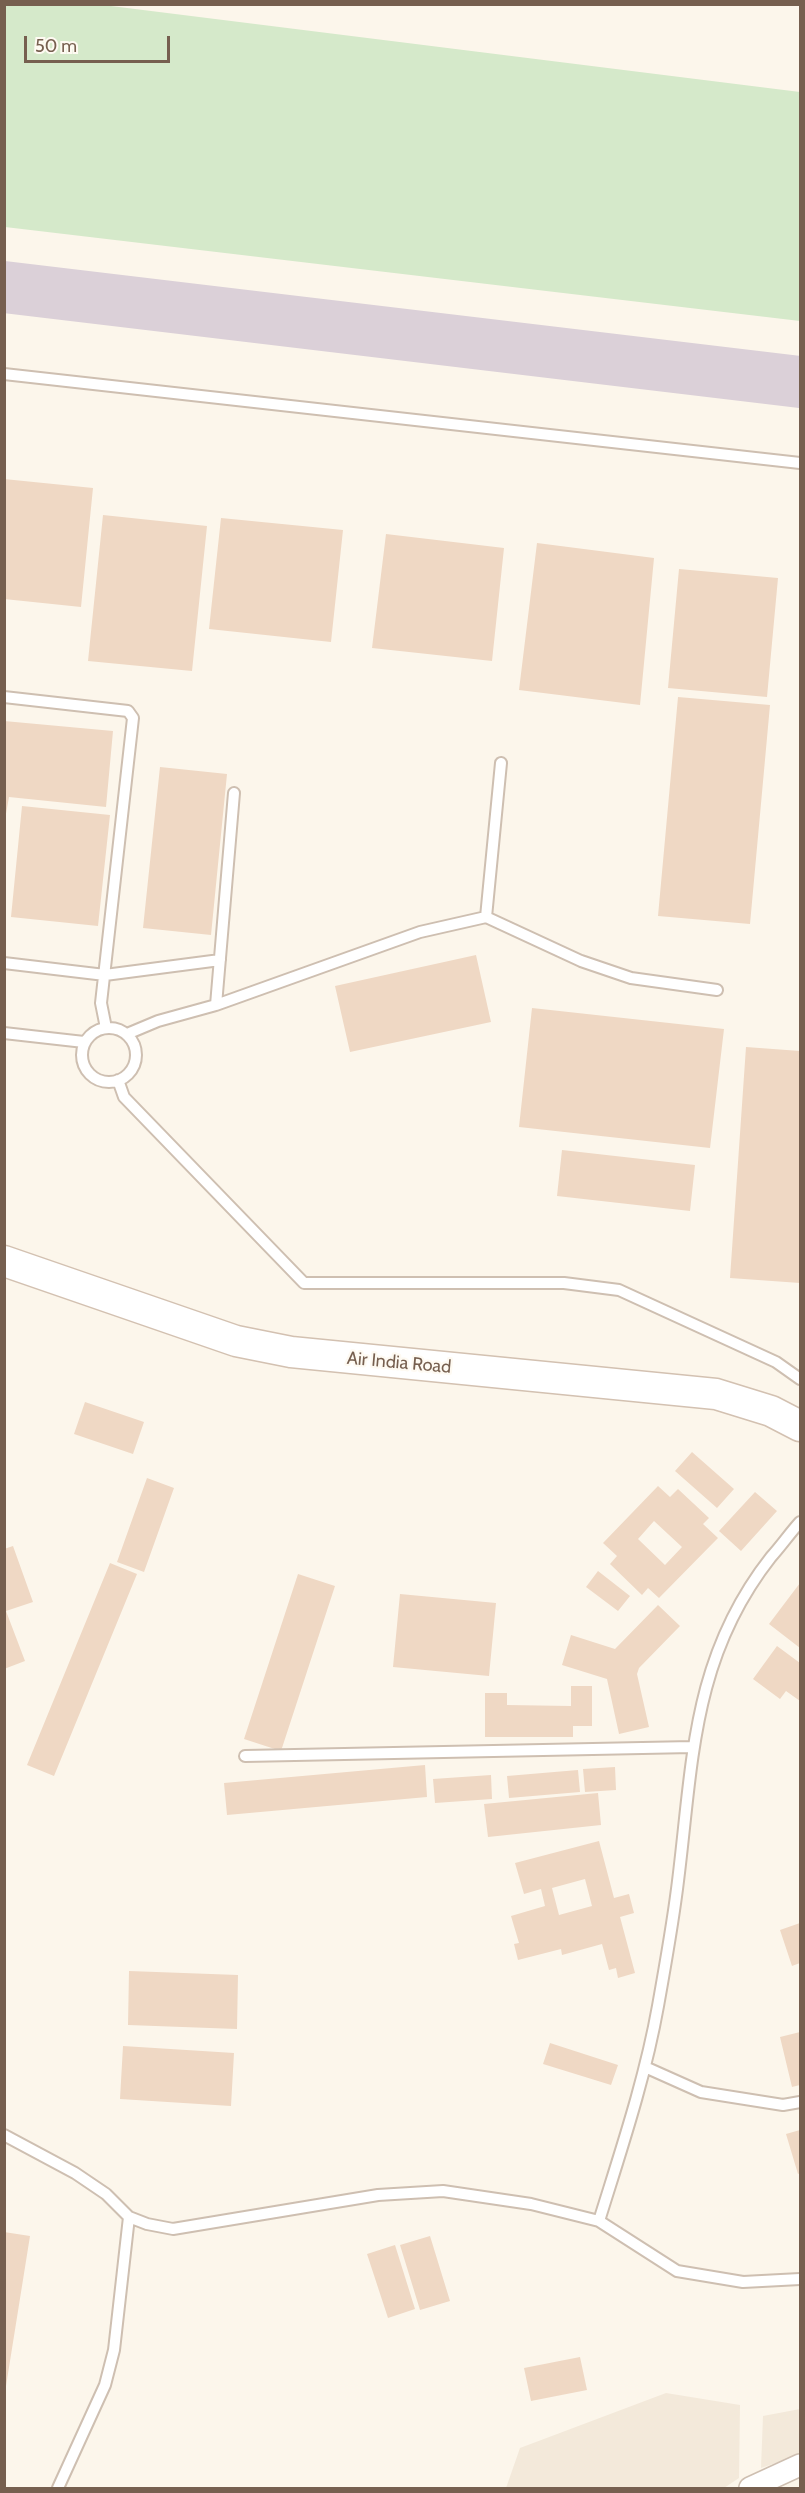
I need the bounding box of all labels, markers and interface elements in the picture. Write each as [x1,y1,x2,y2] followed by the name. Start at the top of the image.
[27,24,172,62] scale bar
[35,35,77,57] text: 50 m
[346,1348,452,1378] street label: Air India Road

